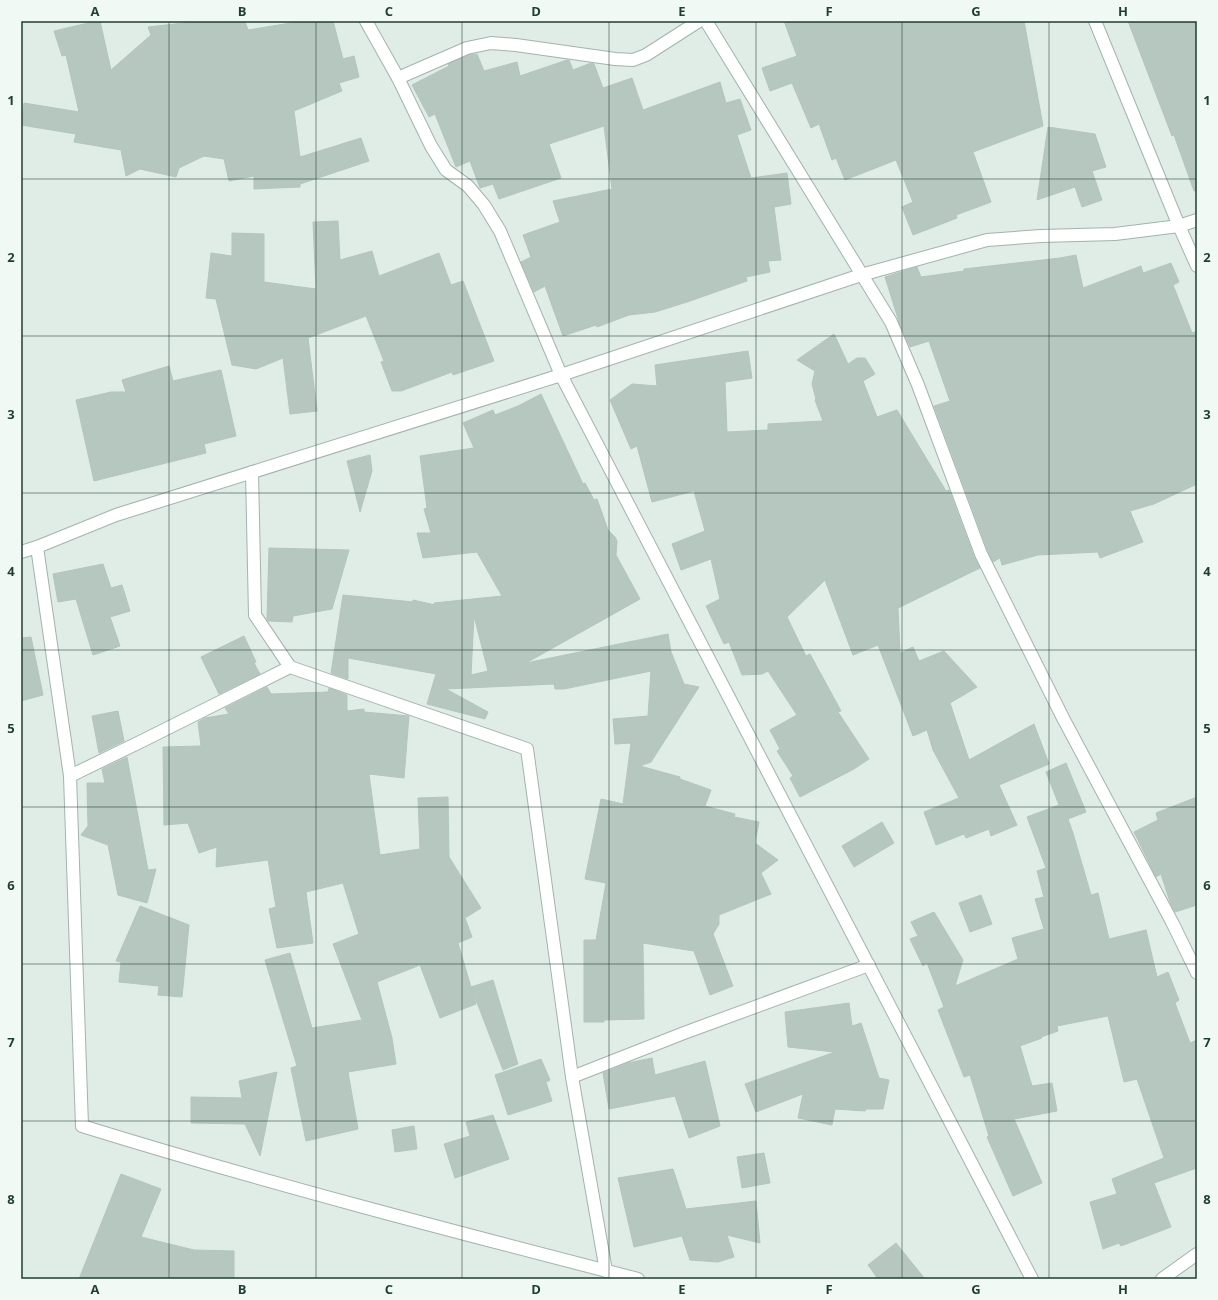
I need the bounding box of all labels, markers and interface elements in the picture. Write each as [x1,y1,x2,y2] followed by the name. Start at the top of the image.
[91,2,100,20] text: A
[238,2,247,20] text: B
[385,2,393,20] text: C
[531,2,541,20] text: D
[678,2,686,20] text: E
[825,2,833,20] text: F
[971,2,981,20] text: G
[1118,2,1128,20] text: H
[7,91,15,109] text: 1
[1203,91,1211,109] text: 1
[7,248,15,266] text: 2
[1203,248,1211,266] text: 2
[7,405,15,423] text: 3
[1203,405,1211,423] text: 3
[7,562,15,580] text: 4
[1203,562,1211,580] text: 4
[7,719,15,737] text: 5
[1203,719,1211,737] text: 5
[7,876,15,894] text: 6
[1203,876,1211,894] text: 6
[7,1033,15,1051] text: 7
[1203,1033,1211,1051] text: 7
[7,1190,15,1208] text: 8
[1203,1190,1211,1208] text: 8
[91,1280,100,1298] text: A
[238,1280,247,1298] text: B
[385,1280,393,1298] text: C
[531,1280,541,1298] text: D
[678,1280,686,1298] text: E
[825,1280,833,1298] text: F
[971,1280,981,1298] text: G
[1118,1280,1128,1298] text: H

